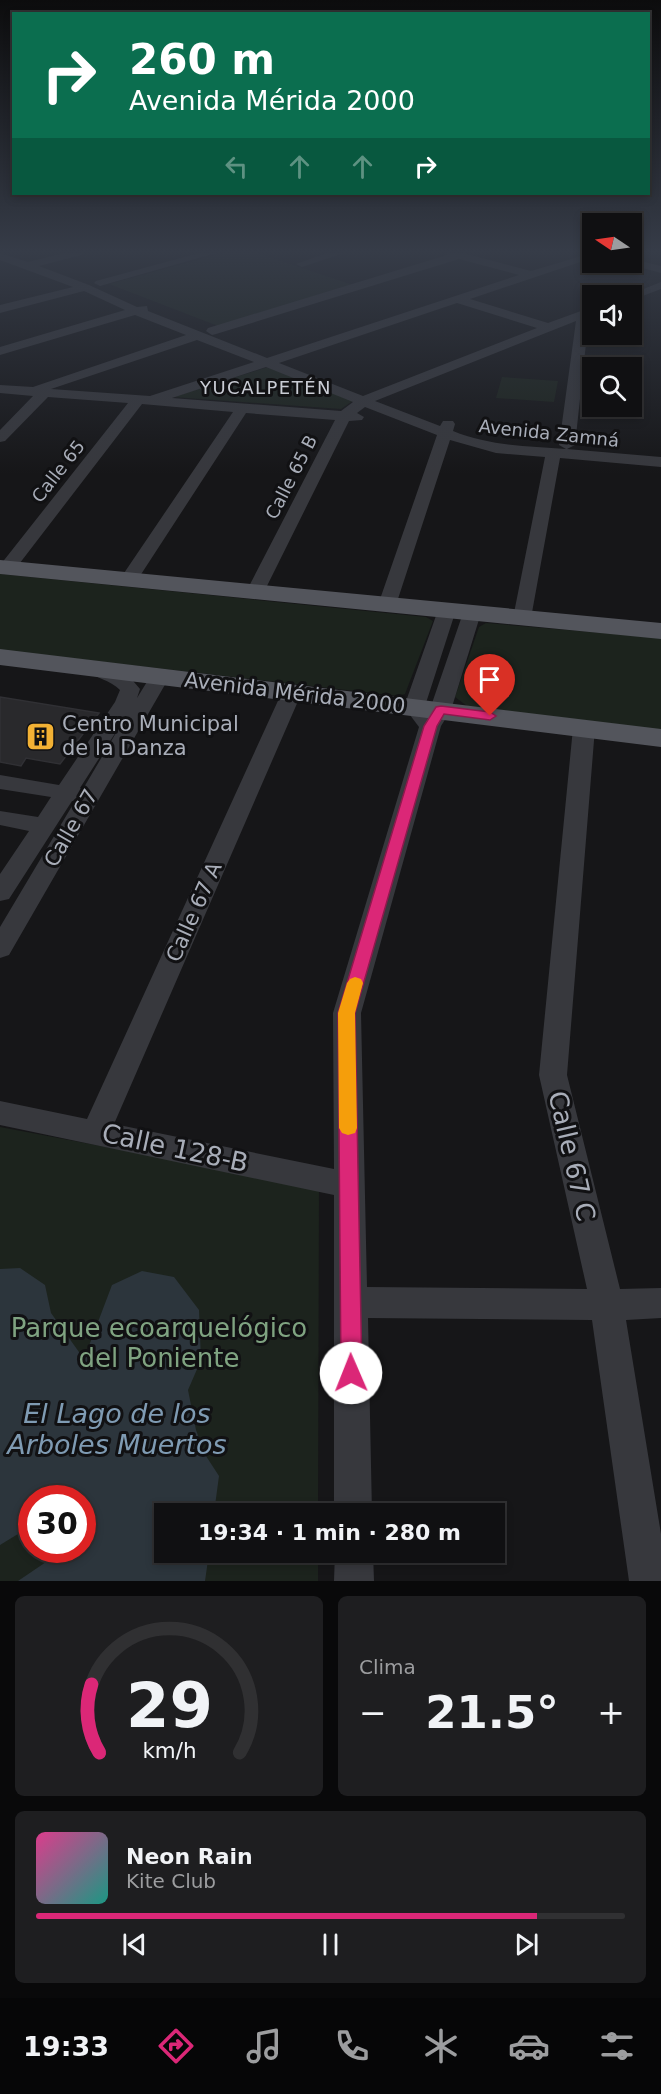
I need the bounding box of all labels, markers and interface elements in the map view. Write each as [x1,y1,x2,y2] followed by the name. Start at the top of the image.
[129,35,275,84] text: 260 m
[30,36,108,114] icon: right
[129,85,415,116] text: Avenida Mérida 2000
[220,150,253,183] icon: left
[283,150,316,183] icon: ahead
[346,150,379,183] icon: ahead
[409,150,442,183] icon: right
[582,213,642,273] north arrow
[582,213,642,417] map controls
[582,285,642,345] button: sound
[582,357,642,417] button: search
[199,377,332,398] district label: YUCALPETÉN
[478,415,620,451] street label: Avenida Zamná
[261,432,321,522] street label: Calle 65 B
[27,436,89,506] street label: Calle 65
[464,654,515,716] pin
[473,663,506,696] icon: arrive
[183,668,407,718] street label: Avenida Mérida 2000
[62,712,239,760] place label: Centro Municipal de la Danza
[25,720,57,752] building icon: Centro Municipal de la Danza
[39,785,103,871] street label: Calle 67
[161,858,227,966] street label: Calle 67 A
[543,1088,601,1224] street label: Calle 67 C
[99,1118,251,1178] street label: Calle 128-B
[11,1313,307,1373] park label: Parque ecoarquelógico del Poniente
[319,1341,383,1405] position arrow
[5,1398,227,1460] water label: El Lago de los Arboles Muertos
[18,1485,96,1563] speed limit sign: 30
[198,1520,461,1545] text: 19:34 · 1 min · 280 m
[359,1655,416,1679] text: Clima
[126,1669,212,1742] text: 29
[425,1686,559,1739] text: 21.5°
[359,1693,387,1732] text: −
[597,1693,625,1732] text: +
[142,1738,196,1763] text: km/h
[126,1844,253,1869] text: Neon Rain
[126,1869,216,1893] text: Kite Club
[118,1928,151,1961] icon: previous
[314,1928,347,1961] icon: pause
[510,1928,543,1961] icon: next
[155,2025,197,2067] icon: directions
[243,2025,285,2067] icon: music
[331,2025,373,2067] icon: phone
[420,2025,462,2067] icon: climate
[508,2025,550,2067] icon: car
[596,2025,638,2067] icon: filters
[23,2031,109,2062] text: 19:33

